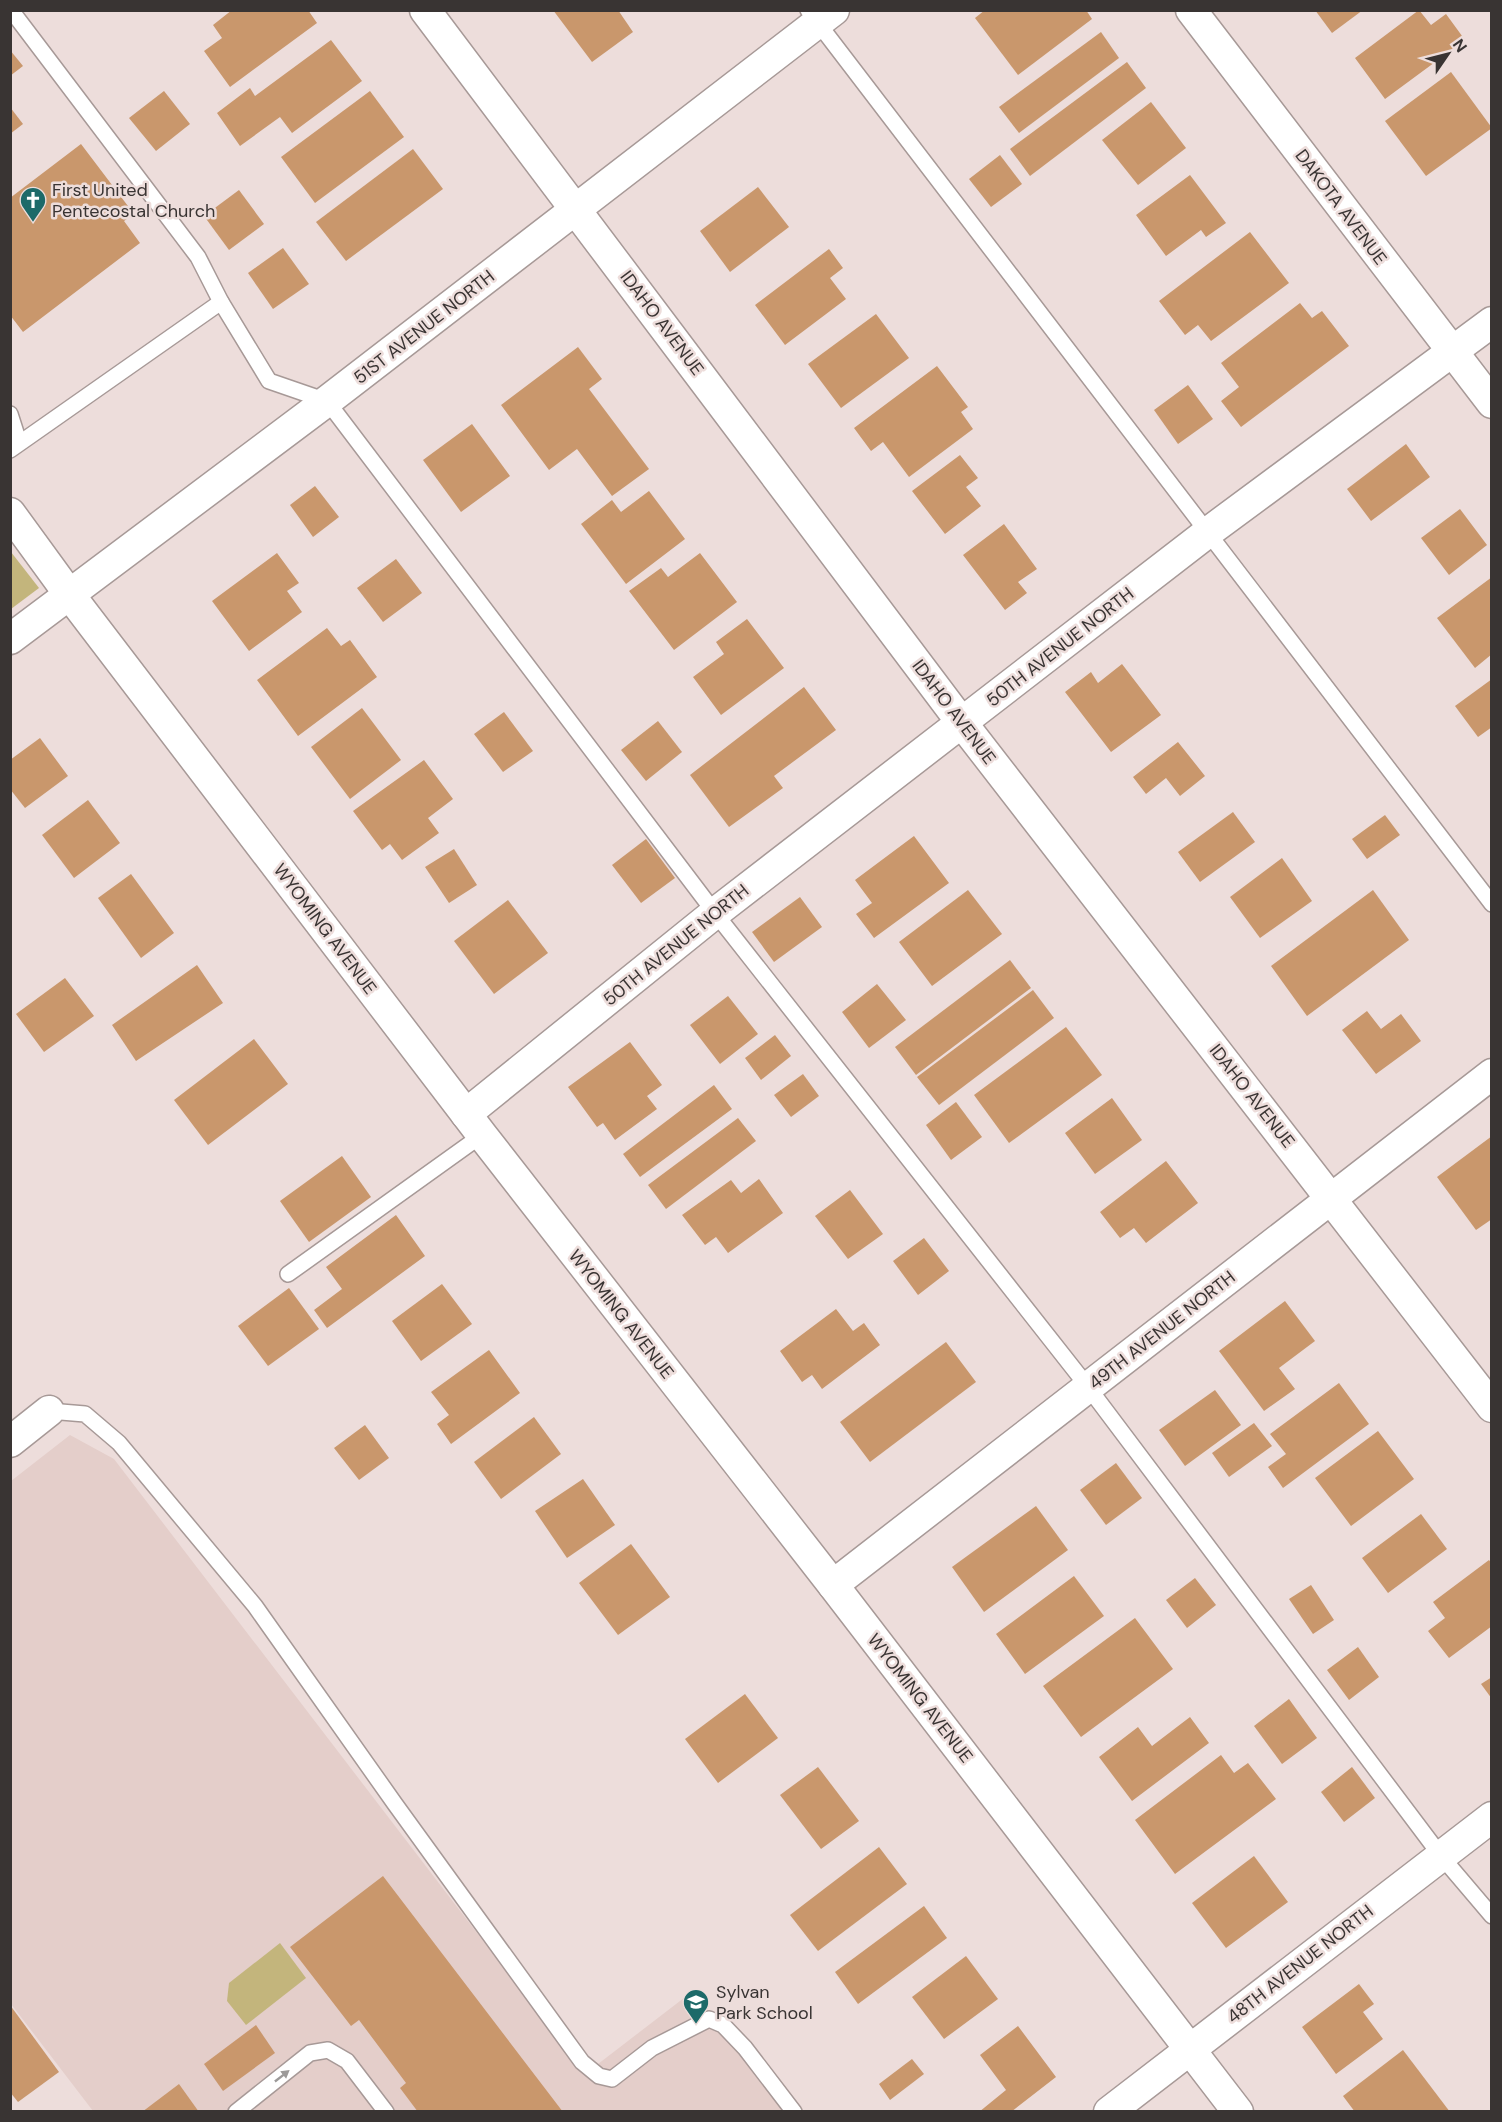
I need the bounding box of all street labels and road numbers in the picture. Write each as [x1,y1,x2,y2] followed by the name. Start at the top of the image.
[1290,144,1392,270] street label: DAKOTA AVENUE
[349,264,499,390] street label: 51ST AVENUE NORTH
[615,266,709,380] street label: IDAHO AVENUE
[981,582,1139,712] street label: 50TH AVENUE NORTH
[907,655,1001,769] street label: IDAHO AVENUE
[268,859,382,999] street label: WYOMING AVENUE
[598,879,754,1011] street label: 50TH AVENUE NORTH
[1204,1039,1300,1153] street label: IDAHO AVENUE
[563,1244,679,1384] street label: WYOMING AVENUE
[1084,1265,1240,1395] street label: 49TH AVENUE NORTH
[862,1628,978,1768] street label: WYOMING AVENUE
[1222,1899,1378,2029] street label: 48TH AVENUE NORTH

